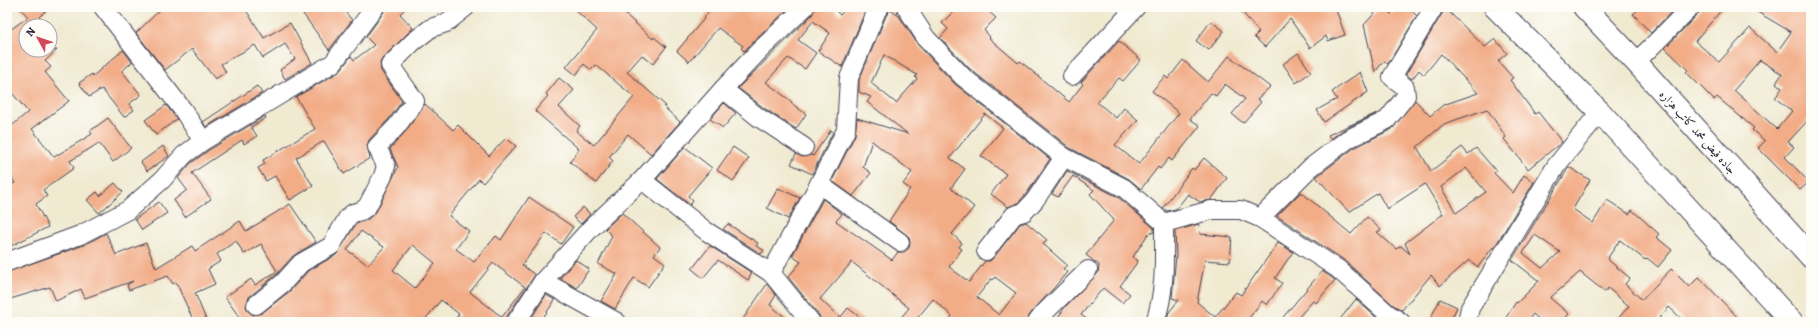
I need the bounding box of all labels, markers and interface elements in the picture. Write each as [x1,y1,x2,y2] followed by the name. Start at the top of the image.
[18,18,58,58] north arrow
[22,24,39,40] text: N
[1656,86,1740,178] street label: جاده فیض محمد کاتب هزاره

